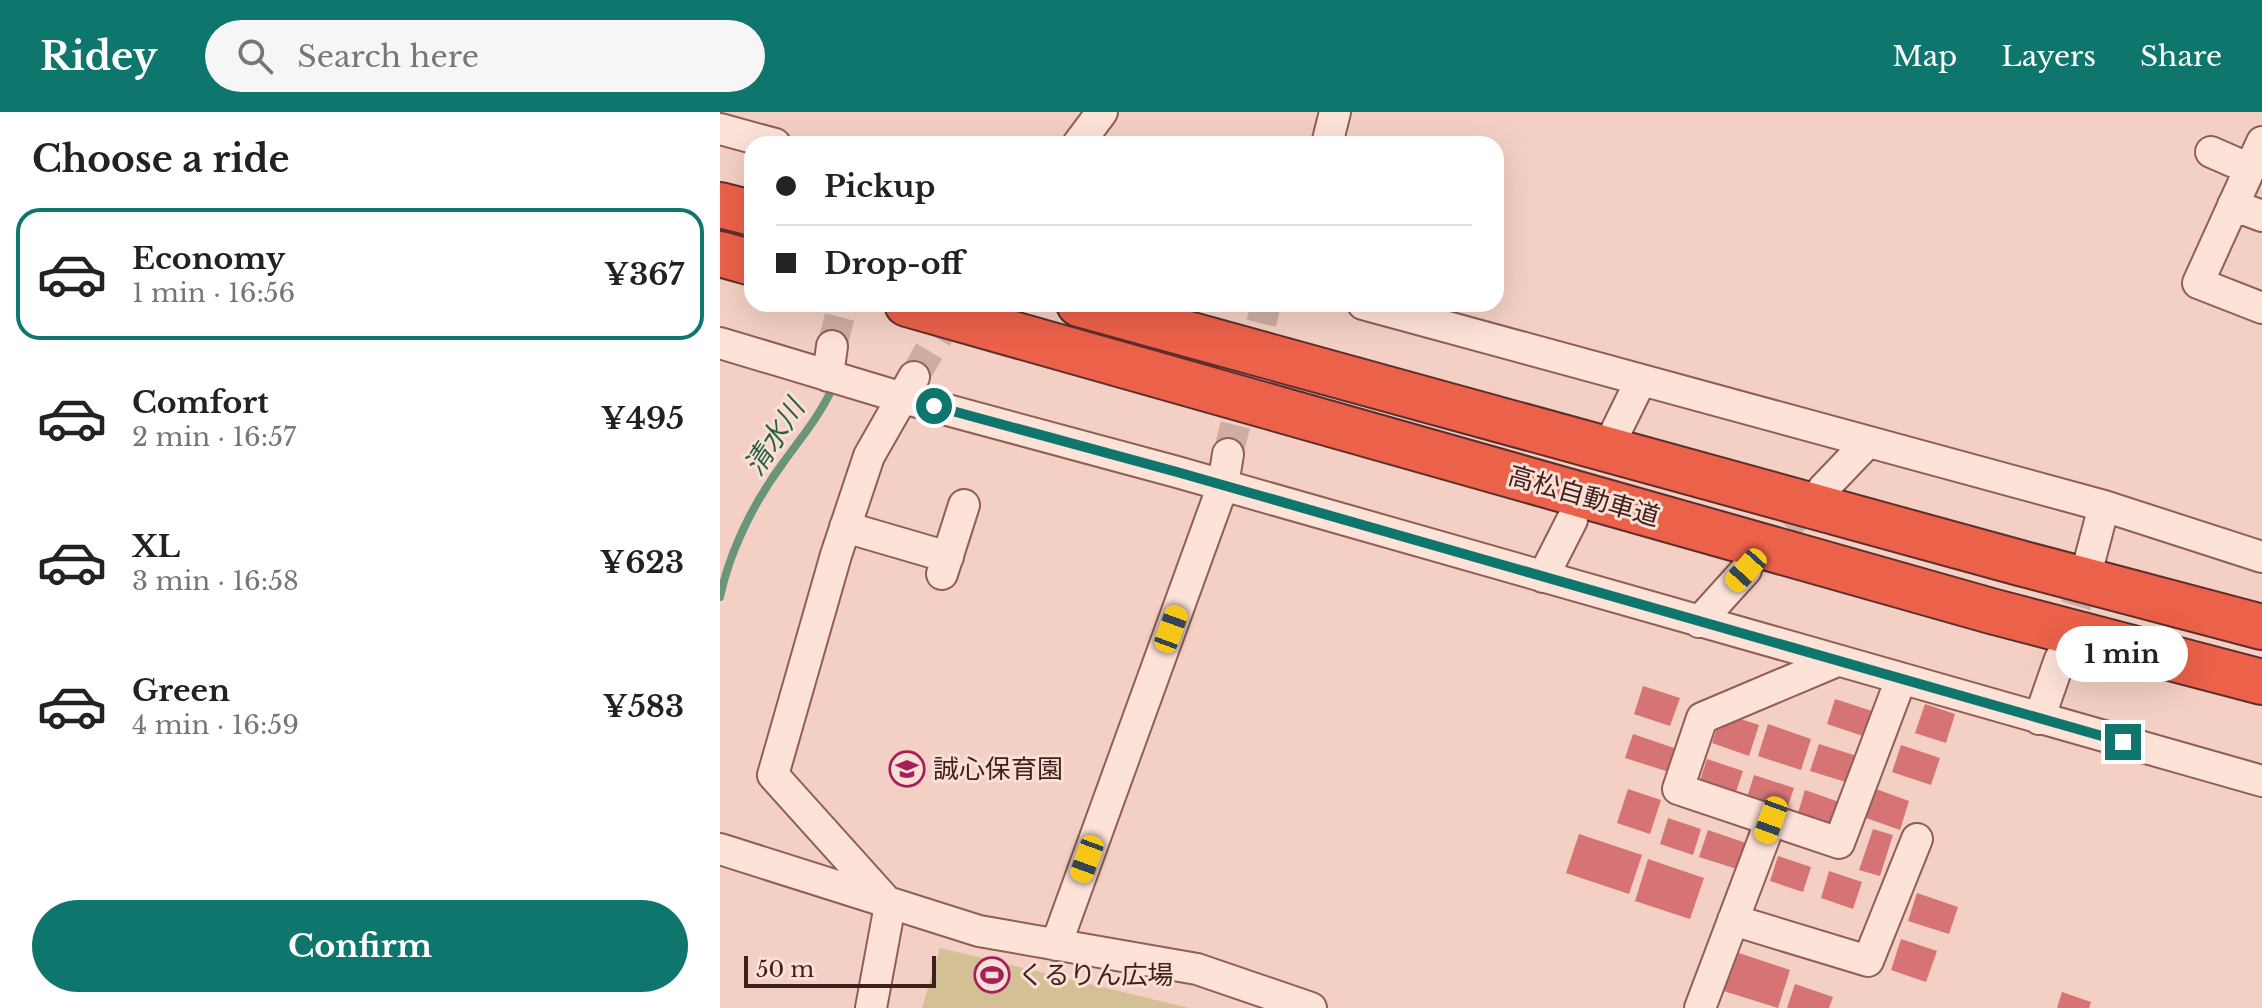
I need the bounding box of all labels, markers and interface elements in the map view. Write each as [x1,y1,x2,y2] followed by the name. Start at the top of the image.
[205,20,765,92] search box
[40,33,157,80] text: Ridey
[233,34,277,78] icon: search
[297,38,479,75] text: Search here
[1892,39,1957,74] text: Map
[2001,39,2096,74] text: Layers
[2140,39,2222,74] text: Share
[32,137,289,182] text: Choose a ride
[824,168,935,205] text: Pickup
[36,238,108,310] icon: car
[132,240,285,277] text: Economy
[824,245,964,282] text: Drop-off
[604,256,684,293] text: ¥367
[132,277,295,309] text: 1 min · 16:56
[36,382,108,454] icon: car
[132,384,269,421] text: Comfort
[916,388,952,424] route start
[737,390,814,482] water label: 清水川
[600,400,684,437] text: ¥495
[132,421,296,453] text: 2 min · 16:57
[1505,459,1663,533] street label: 高松自動車道
[36,526,108,598] icon: car
[132,528,180,565] text: XL
[600,544,684,581] text: ¥623
[1721,544,1771,596] car
[132,565,299,597] text: 3 min · 16:58
[1152,602,1190,656] car
[2057,626,2189,682] callout: 1 min
[2084,638,2160,670] text: 1 min
[36,670,108,742] icon: car
[132,672,230,709] text: Green
[602,688,684,725] text: ¥583
[132,709,299,741] text: 4 min · 16:59
[2105,724,2141,760] route end
[888,750,926,788] school or university icon: 誠心保育園
[933,753,1063,785] place label: 誠心保育園
[1752,793,1790,847] car
[1068,832,1106,886] car
[32,900,688,992] button: Confirm
[744,952,936,988] scale bar
[756,956,814,983] text: 50 m
[973,956,1011,994] sports icon: くるりん広場
[1018,959,1173,991] place label: くるりん広場

